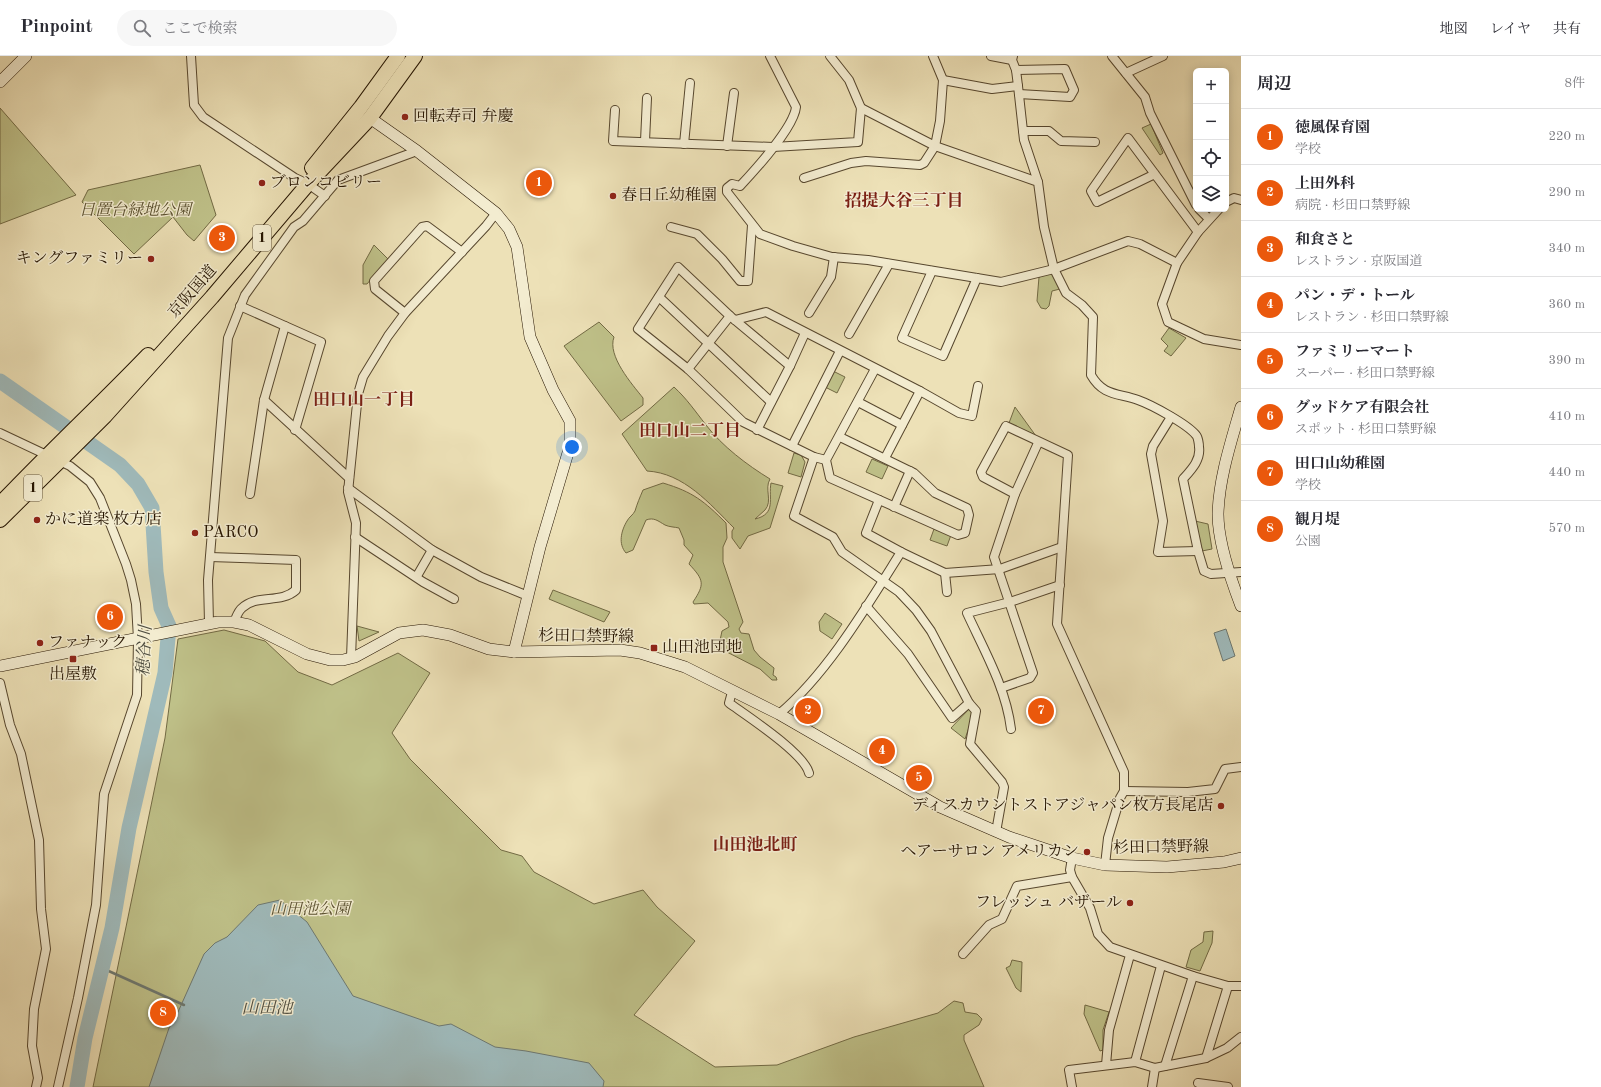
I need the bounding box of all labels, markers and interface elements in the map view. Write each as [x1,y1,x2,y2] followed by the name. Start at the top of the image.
[117,10,397,46] search box
[131,17,153,39] icon: search
[20,18,93,37] text: Pinpoint
[163,22,238,37] text: ここで検索
[1440,22,1468,36] text: 地図
[1490,22,1531,36] text: レイヤ
[1553,22,1581,36] text: 共有
[1193,68,1229,212] map controls
[1193,68,1229,104] button: +
[1257,76,1291,93] text: 周辺
[1564,77,1585,90] text: 8件
[1193,104,1229,140] button: −
[413,107,513,125] place label: 回転寿司 弁慶
[400,112,410,122] marker: 回転寿司 弁慶
[1295,121,1370,136] text: 徳風保育園
[1266,130,1274,143] text: 1
[1548,130,1585,143] text: 220 m
[1193,140,1229,176] button: locate
[1295,143,1321,156] text: 学校
[526,168,552,198] pin: 1
[270,174,382,191] place label: ブロンコビリー
[1193,176,1229,212] button: layers
[1295,177,1355,192] text: 上田外科
[257,178,267,188] marker: ブロンコビリー
[621,186,717,204] place label: 春日丘幼稚園
[1266,186,1274,199] text: 2
[1548,186,1585,199] text: 290 m
[608,191,618,201] marker: 春日丘幼稚園
[845,191,964,210] district label: 招提大谷三丁目
[1295,199,1410,212] text: 病院 · 杉田口禁野線
[79,201,194,219] park label: 日置台緑地公園
[209,223,235,253] pin: 3
[253,225,271,251] road number: 1
[1295,233,1355,248] text: 和食さと
[1266,242,1274,255] text: 3
[1548,242,1585,255] text: 340 m
[16,250,143,267] place label: キングファミリー
[146,254,156,264] marker: キングファミリー
[1295,255,1423,268] text: レストラン · 京阪国道
[164,261,220,321] street label: 京阪国道
[1295,289,1415,304] text: パン・デ・トール
[1266,298,1274,311] text: 4
[1548,298,1585,311] text: 360 m
[1295,311,1449,324] text: レストラン · 杉田口禁野線
[1295,345,1415,360] text: ファミリーマート
[1266,354,1274,367] text: 5
[1548,354,1585,367] text: 390 m
[1295,367,1435,380] text: スーパー · 杉田口禁野線
[313,390,415,409] district label: 田口山一丁目
[1295,401,1429,416] text: グッドケア有限会社
[1266,410,1274,423] text: 6
[1548,410,1585,423] text: 410 m
[639,421,741,440] district label: 田口山二丁目
[1295,423,1436,436] text: スポット · 杉田口禁野線
[562,437,582,457] your location
[1295,457,1385,472] text: 田口山幼稚園
[1266,466,1274,479] text: 7
[1548,466,1585,479] text: 440 m
[24,475,42,501] road number: 1
[1295,479,1321,492] text: 学校
[45,510,161,528] place label: かに道楽 枚方店
[1295,513,1340,528] text: 観月堤
[32,515,42,525] marker: かに道楽 枚方店
[1266,522,1274,535] text: 8
[1548,522,1585,535] text: 570 m
[203,525,258,541] place label: PARCO
[190,528,200,538] marker: PARCO
[1295,535,1321,548] text: 公園
[97,602,123,632] pin: 6
[133,623,155,677] water label: 穂谷川
[538,626,634,646] street label: 杉田口禁野線
[48,634,127,651] place label: ファナック
[35,638,45,648] marker: ファナック
[662,638,742,656] place label: 山田池団地
[649,643,659,653] marker: 山田池団地
[68,654,78,664] marker: 出屋敷
[49,665,97,683] place label: 出屋敷
[795,696,821,726] pin: 2
[1028,696,1054,726] pin: 7
[869,736,895,766] pin: 4
[906,763,932,793] pin: 5
[912,796,1213,814] place label: ディスカウントストアジャパン枚方長尾店
[1216,801,1226,811] marker: ディスカウントストアジャパン枚方長尾店
[713,835,798,854] district label: 山田池北町
[1113,837,1209,857] street label: 杉田口禁野線
[901,843,1079,860] place label: ヘアーサロン アメリカン
[1082,847,1092,857] marker: ヘアーサロン アメリカン
[975,893,1122,911] place label: フレッシュ バザール
[1125,898,1135,908] marker: フレッシュ バザール
[270,900,353,918] park label: 山田池公園
[150,998,176,1028] pin: 8
[242,998,294,1017] water label: 山田池

